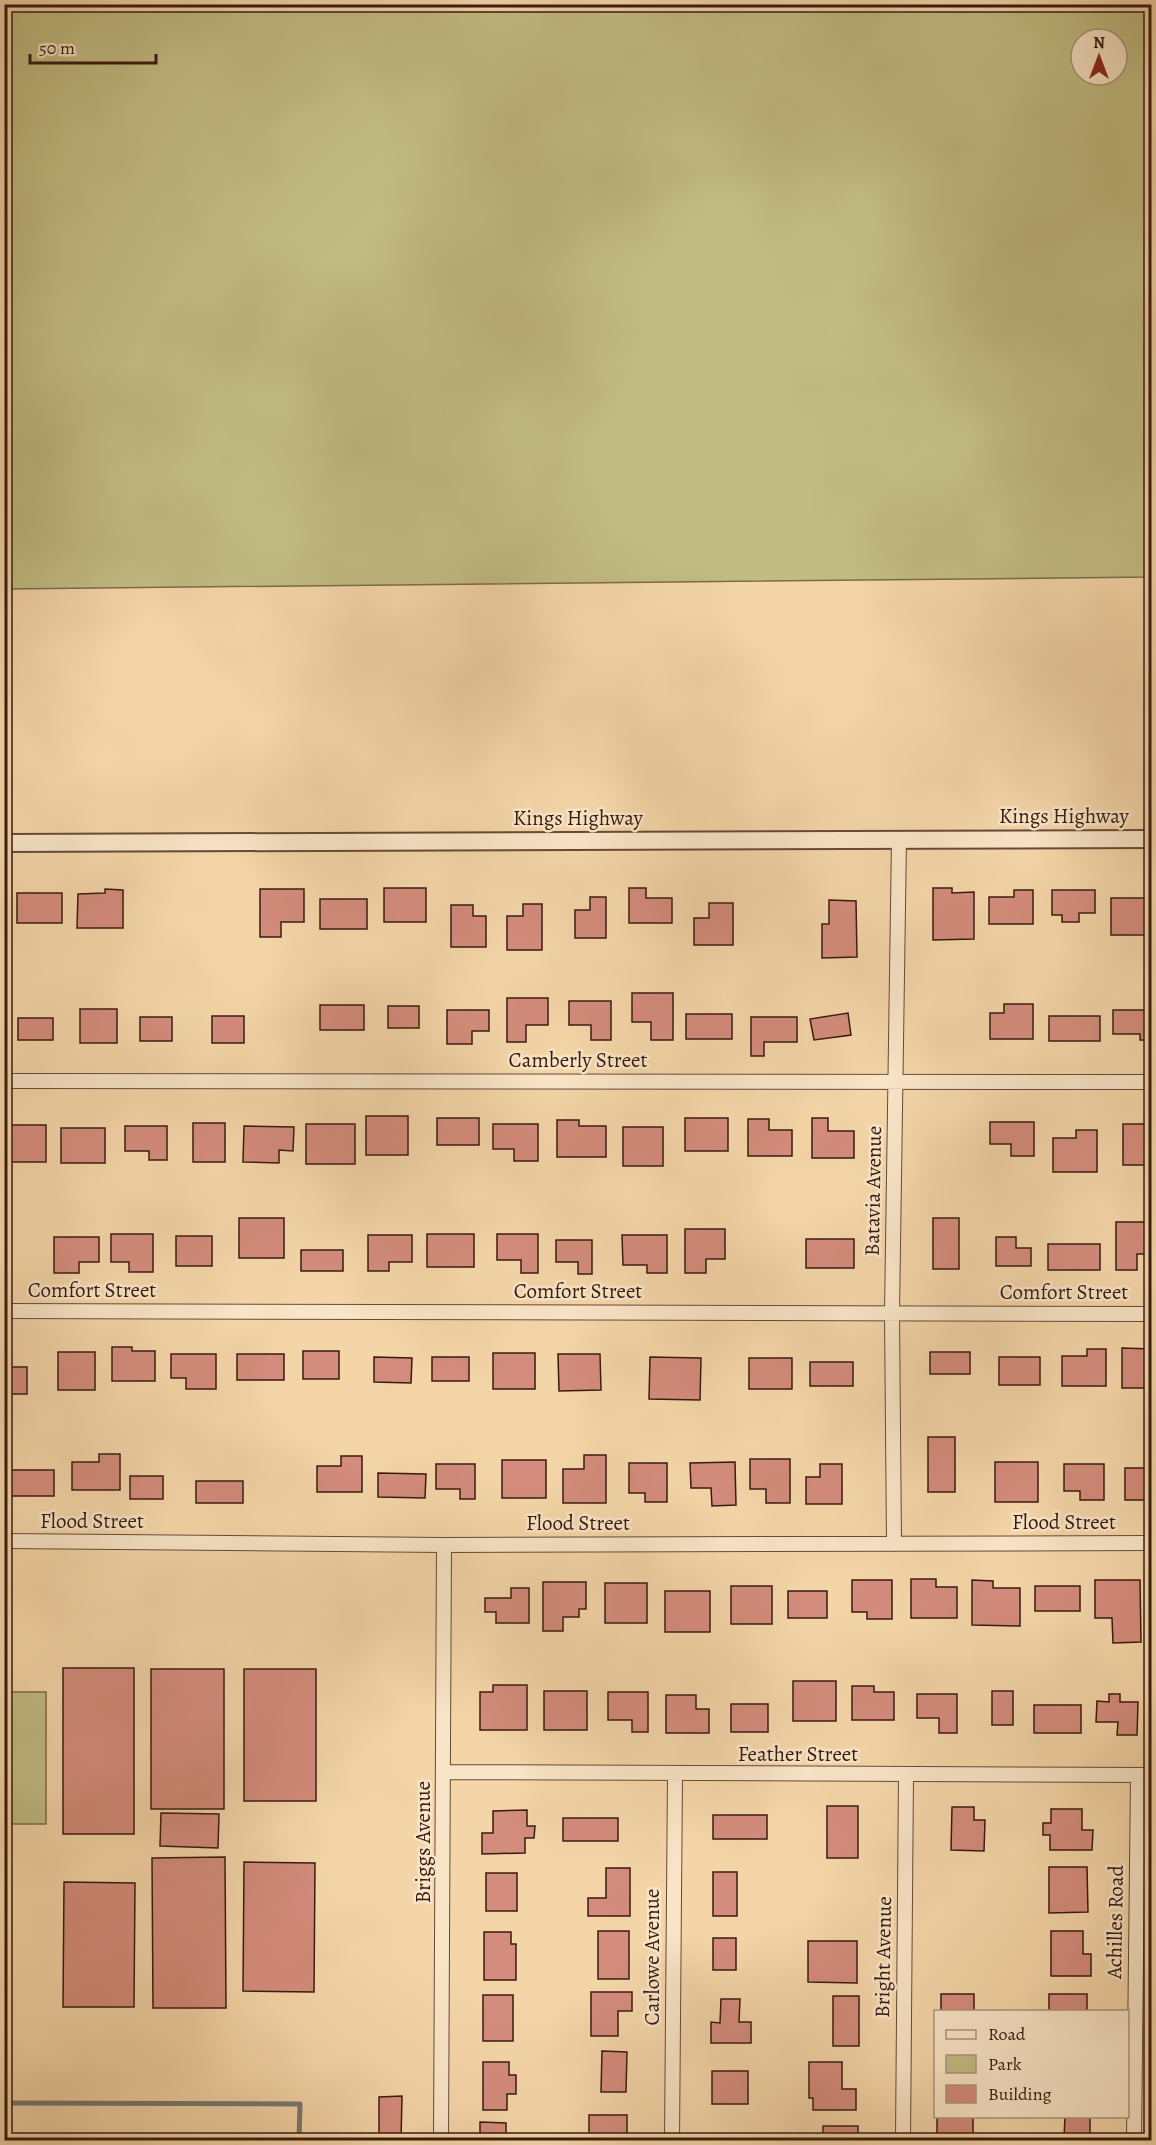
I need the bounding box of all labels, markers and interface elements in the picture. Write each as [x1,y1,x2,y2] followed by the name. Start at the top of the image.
[30,27,156,65] scale bar
[1069,27,1129,87] north arrow
[1093,32,1105,54] text: N
[39,36,75,60] text: 50 m
[999,802,1130,830] street label: Kings Highway
[513,804,644,832] street label: Kings Highway
[509,1046,647,1074] street label: Camberly Street
[858,1126,888,1256] street label: Batavia Avenue
[28,1276,156,1304] street label: Comfort Street
[514,1277,642,1305] street label: Comfort Street
[1000,1278,1128,1306] street label: Comfort Street
[40,1507,144,1535] street label: Flood Street
[1012,1508,1116,1536] street label: Flood Street
[526,1509,630,1537] street label: Flood Street
[738,1740,858,1768] street label: Feather Street
[409,1781,437,1903] street label: Briggs Avenue
[1100,1864,1130,1980] street label: Achilles Road
[638,1889,666,2025] street label: Carlowe Avenue
[868,1896,898,2018] street label: Bright Avenue
[934,2010,1129,2118] legend
[988,2022,1026,2046] text: Road
[988,2052,1022,2076] text: Park
[988,2082,1052,2106] text: Building

